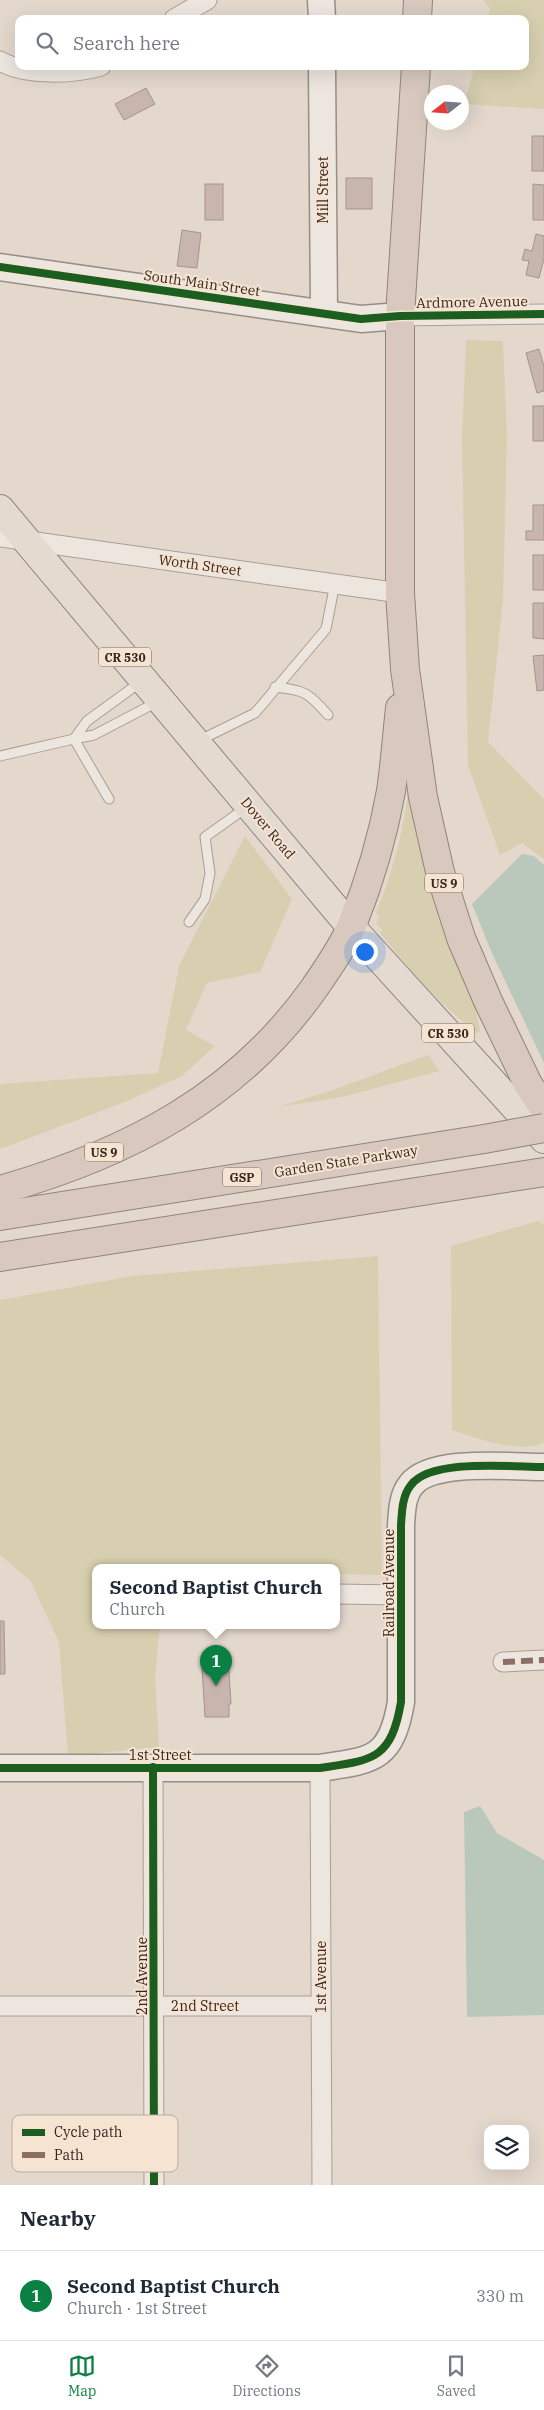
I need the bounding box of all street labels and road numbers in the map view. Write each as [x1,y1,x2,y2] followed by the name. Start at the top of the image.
[314,156,332,224] street label: Mill Street
[143,266,261,300] street label: South Main Street
[416,292,528,312] street label: Ardmore Avenue
[157,550,243,580] street label: Worth Street
[99,648,151,666] road number: CR 530
[237,793,299,863] street label: Dover Road
[425,874,463,892] road number: US 9
[422,1024,474,1042] road number: CR 530
[273,1141,420,1181] street label: Garden State Parkway
[85,1142,123,1162] road number: US 9
[223,1168,261,1186] road number: GSP
[380,1529,398,1637] street label: Railroad Avenue
[129,1746,191,1764] street label: 1st Street
[133,1937,151,2015] street label: 2nd Avenue
[312,1941,330,2013] street label: 1st Avenue
[171,1997,239,2015] street label: 2nd Street

